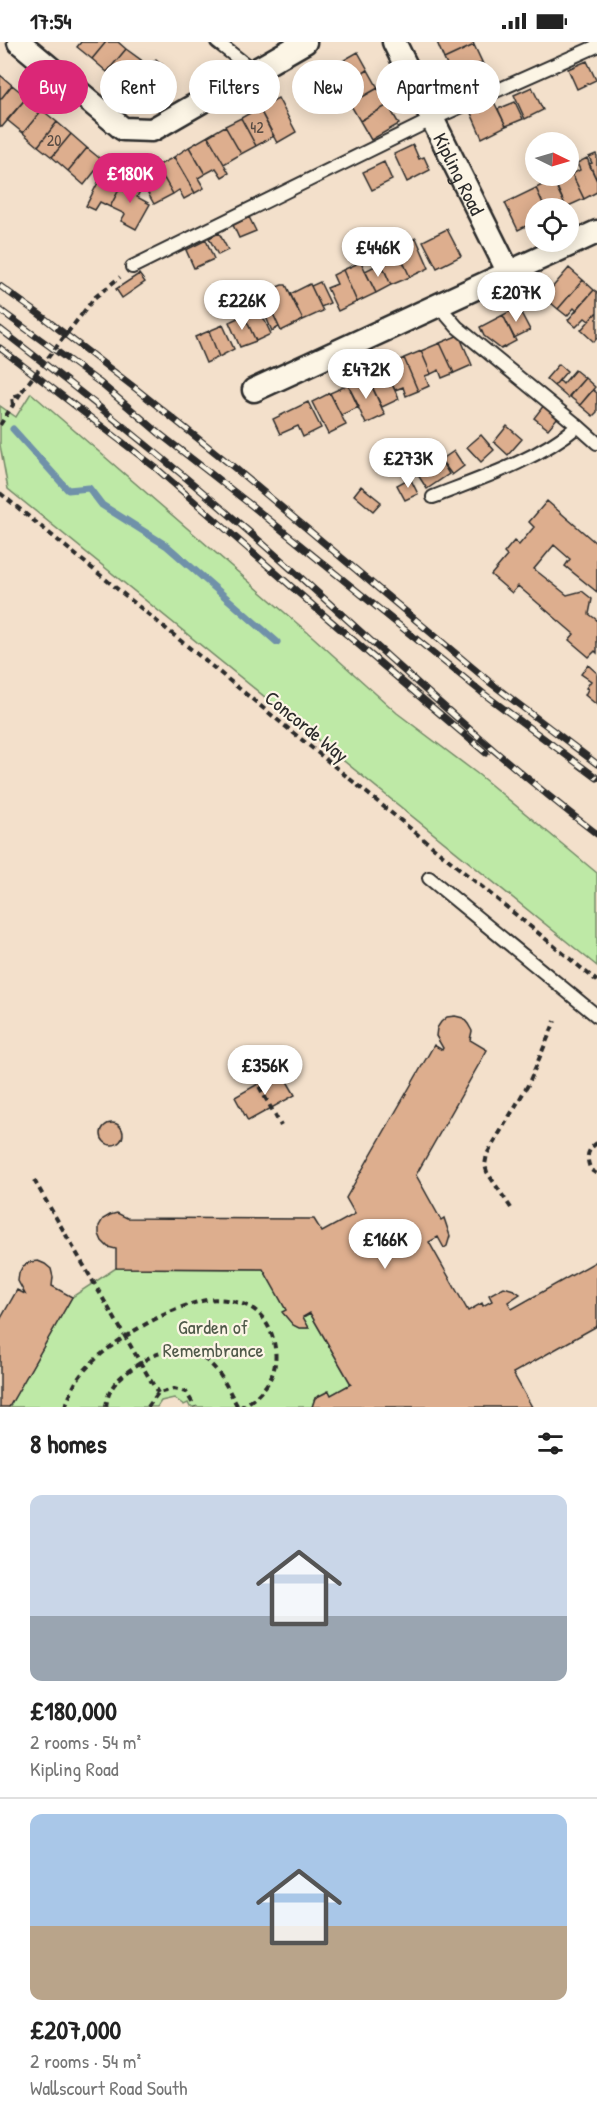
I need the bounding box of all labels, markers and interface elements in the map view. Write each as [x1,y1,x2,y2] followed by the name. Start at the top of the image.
[30,6,72,36] text: 17:54
[18,60,88,114] chip: Buy
[100,60,177,114] chip: Rent
[189,60,280,114] chip: Filters
[292,60,364,114] chip: New
[376,60,500,114] chip: Apartment
[250,116,264,138] house number: 42
[428,128,491,219] street label: Kipling Road
[47,129,61,151] house number: 20
[525,132,579,186] north arrow
[525,132,579,252] map controls
[88,153,172,204] pin: £180K
[107,159,153,186] text: £180K
[525,198,579,252] button: locate
[336,227,420,278] pin: £446K
[356,233,400,260] text: £446K
[474,272,558,323] pin: £207K
[491,278,541,305] text: £207K
[200,280,284,331] pin: £226K
[218,286,266,313] text: £226K
[324,349,408,400] pin: £472K
[342,355,390,382] text: £472K
[366,438,450,489] pin: £273K
[383,444,433,471] text: £273K
[259,684,355,768] street label: Concorde Way
[223,1045,307,1096] pin: £356K
[242,1051,288,1078] text: £356K
[343,1219,427,1270] pin: £166K
[363,1225,407,1252] text: £166K
[163,1313,263,1363] park label: Garden of Remembrance
[30,1426,107,1461] text: 8 homes
[534,1427,567,1460] icon: filters
[245,1534,353,1642] icon: home
[30,1693,117,1728] text: £180,000
[30,1728,141,1755] text: 2 rooms · 54 m²
[30,1755,119,1782] text: Kipling Road
[245,1853,353,1961] icon: home
[30,2012,121,2047] text: £207,000
[30,2047,141,2074] text: 2 rooms · 54 m²
[30,2074,187,2101] text: Wallscourt Road South

